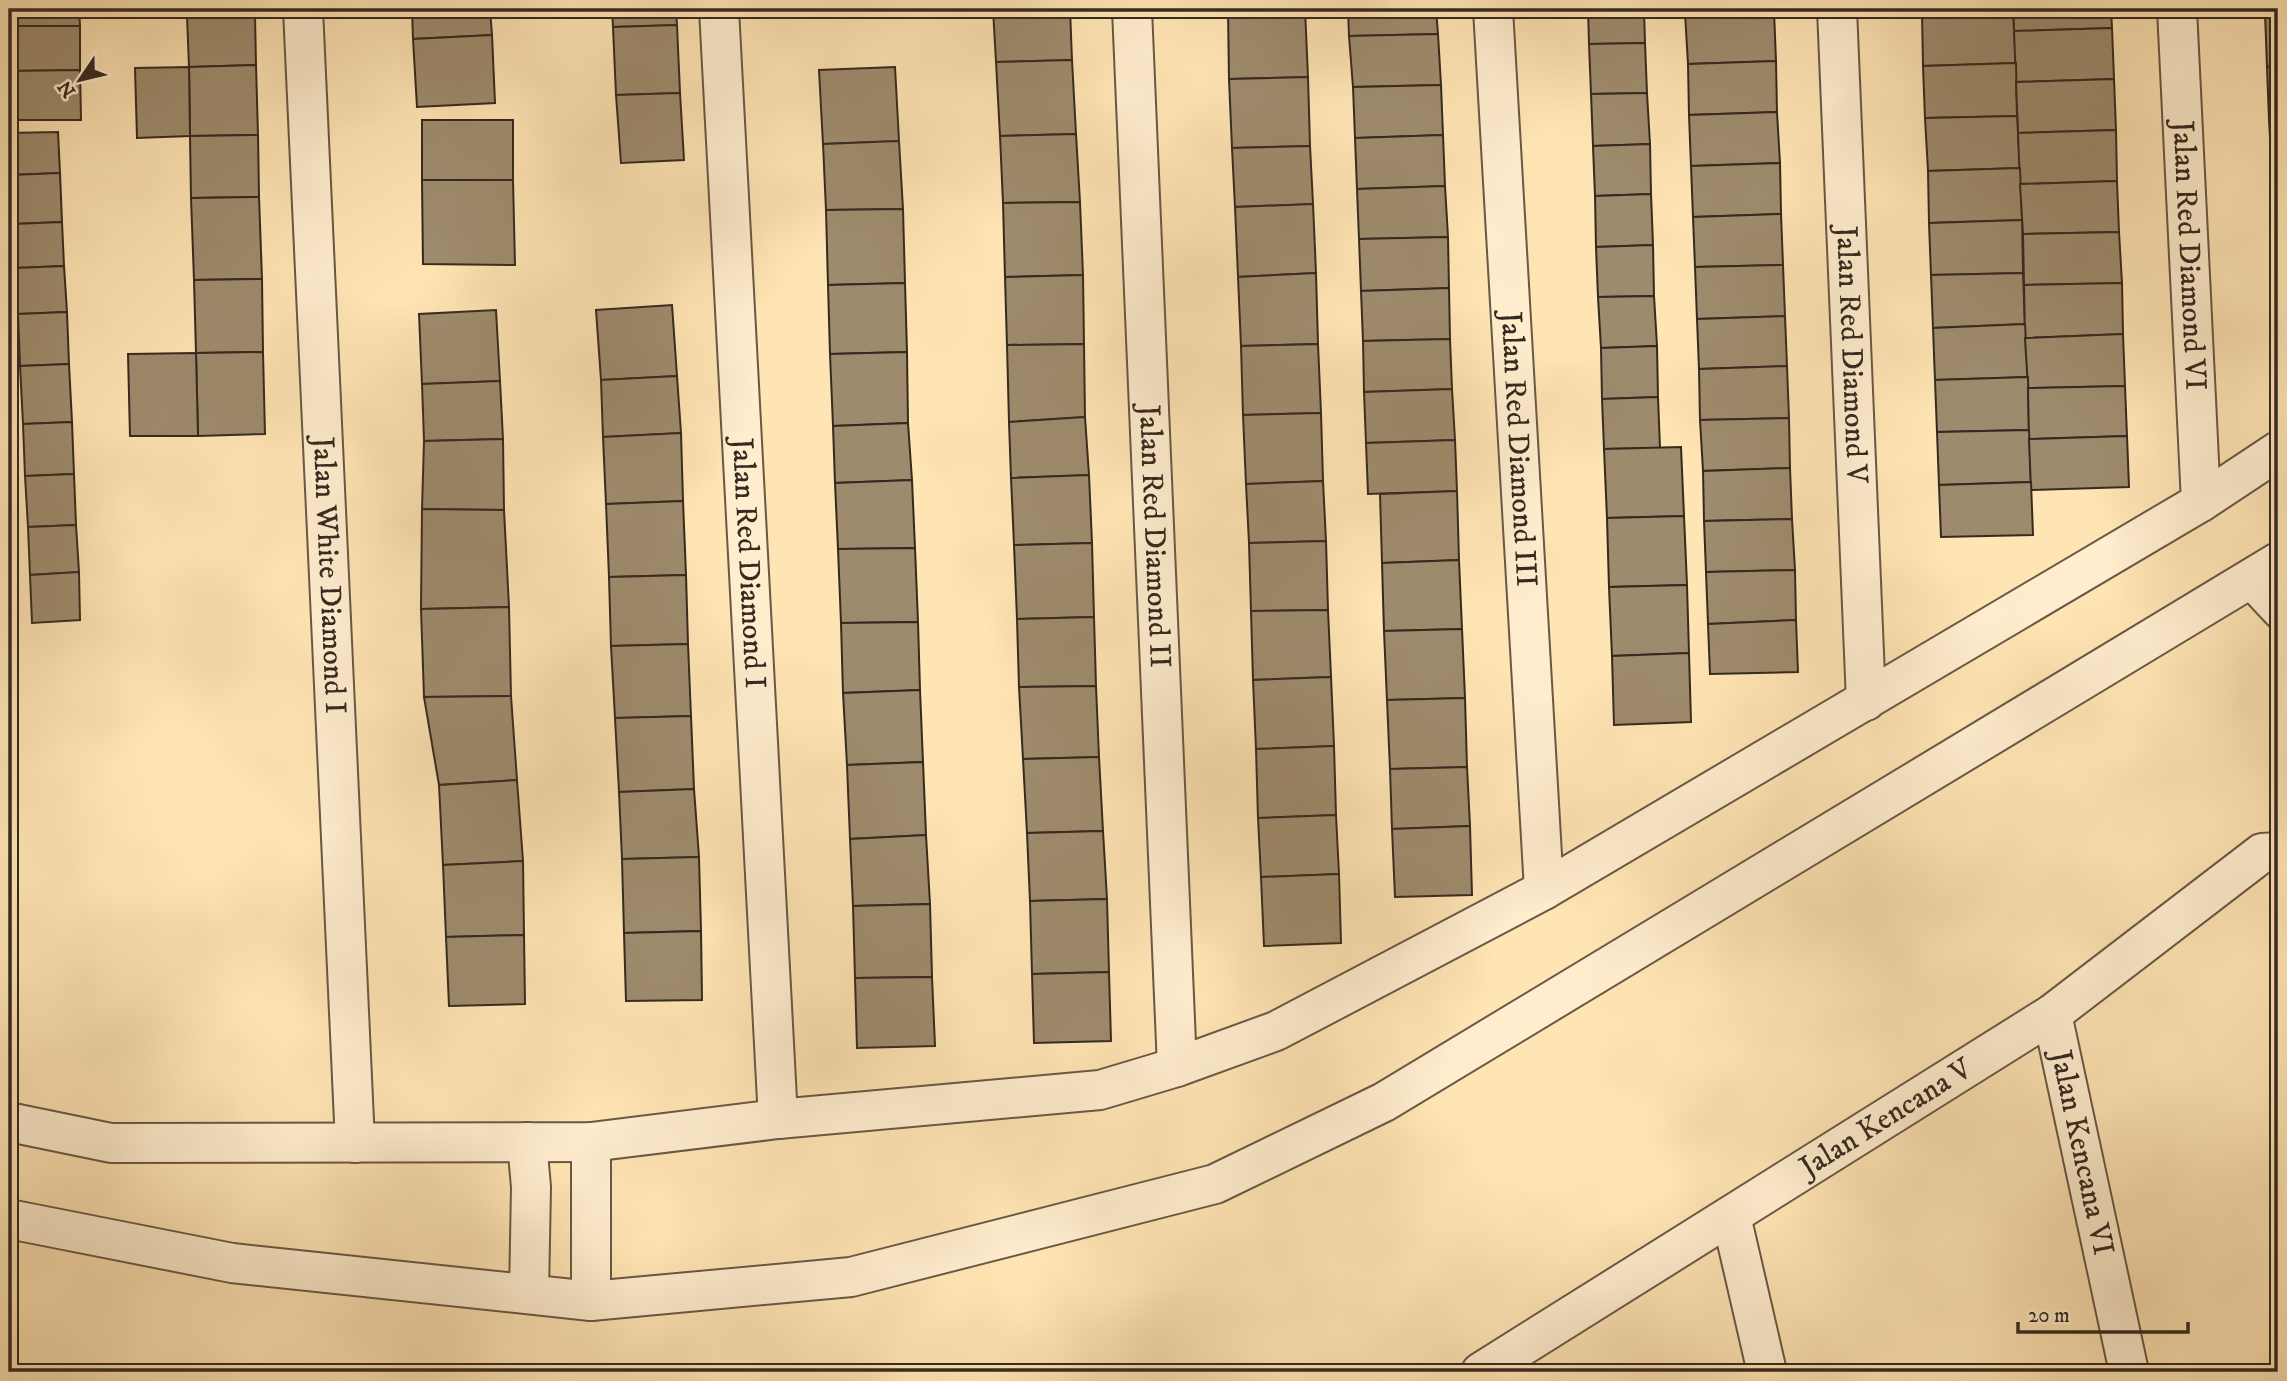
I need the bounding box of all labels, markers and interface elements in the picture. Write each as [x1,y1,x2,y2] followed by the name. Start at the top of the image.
[46,46,116,116] north arrow
[53,76,81,102] text: N
[2164,117,2214,391] street label: Jalan Red Diamond VI
[1827,222,1875,485] street label: Jalan Red Diamond V
[1492,308,1545,588] street label: Jalan Red Diamond III
[1130,401,1179,669] street label: Jalan Red Diamond II
[304,433,354,715] street label: Jalan White Diamond I
[723,434,774,689] street label: Jalan Red Diamond I
[2041,1044,2122,1259] street label: Jalan Kencana VI
[1790,1050,1980,1187] street label: Jalan Kencana V
[2018,1290,2187,1334] scale bar
[2028,1303,2070,1329] text: 20 m

